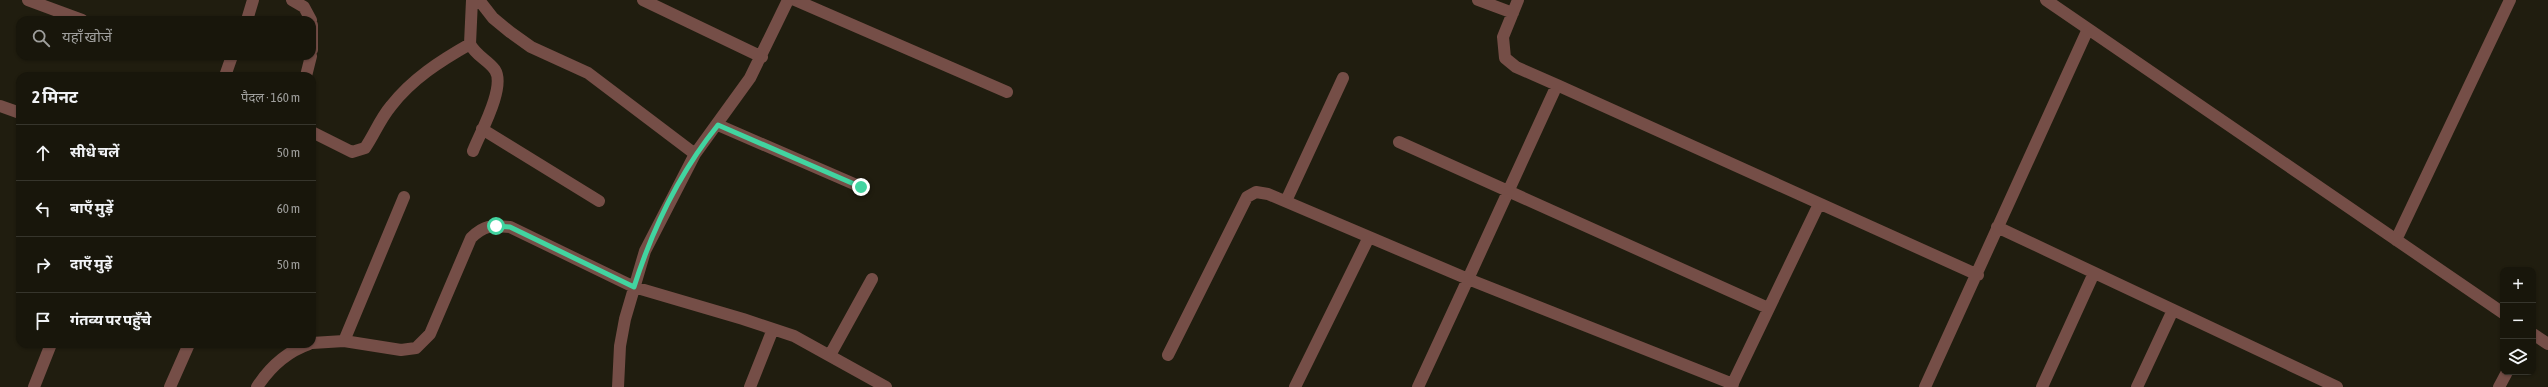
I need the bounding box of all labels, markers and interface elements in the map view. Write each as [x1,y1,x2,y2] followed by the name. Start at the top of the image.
[16,16,316,60] search box
[30,27,52,49] icon: search
[62,28,112,45] text: यहाँ खोजें
[32,87,78,107] text: 2 मिनट
[241,90,300,105] text: पैदल · 160 m
[32,142,54,164] icon: ahead
[70,143,119,160] text: सीधे चलें
[277,145,300,160] text: 50 m
[852,178,870,196] route end
[32,198,54,220] icon: left
[70,199,113,216] text: बाएँ मुड़ें
[277,201,300,216] text: 60 m
[487,217,505,235] route start
[32,254,54,276] icon: right
[70,255,112,272] text: दाएँ मुड़ें
[277,257,300,272] text: 50 m
[2500,267,2536,375] map controls
[2500,267,2536,303] button: +
[2500,303,2536,339] button: −
[32,310,54,332] icon: arrive
[70,311,151,328] text: गंतव्य पर पहुँचे
[2500,339,2536,375] button: layers

